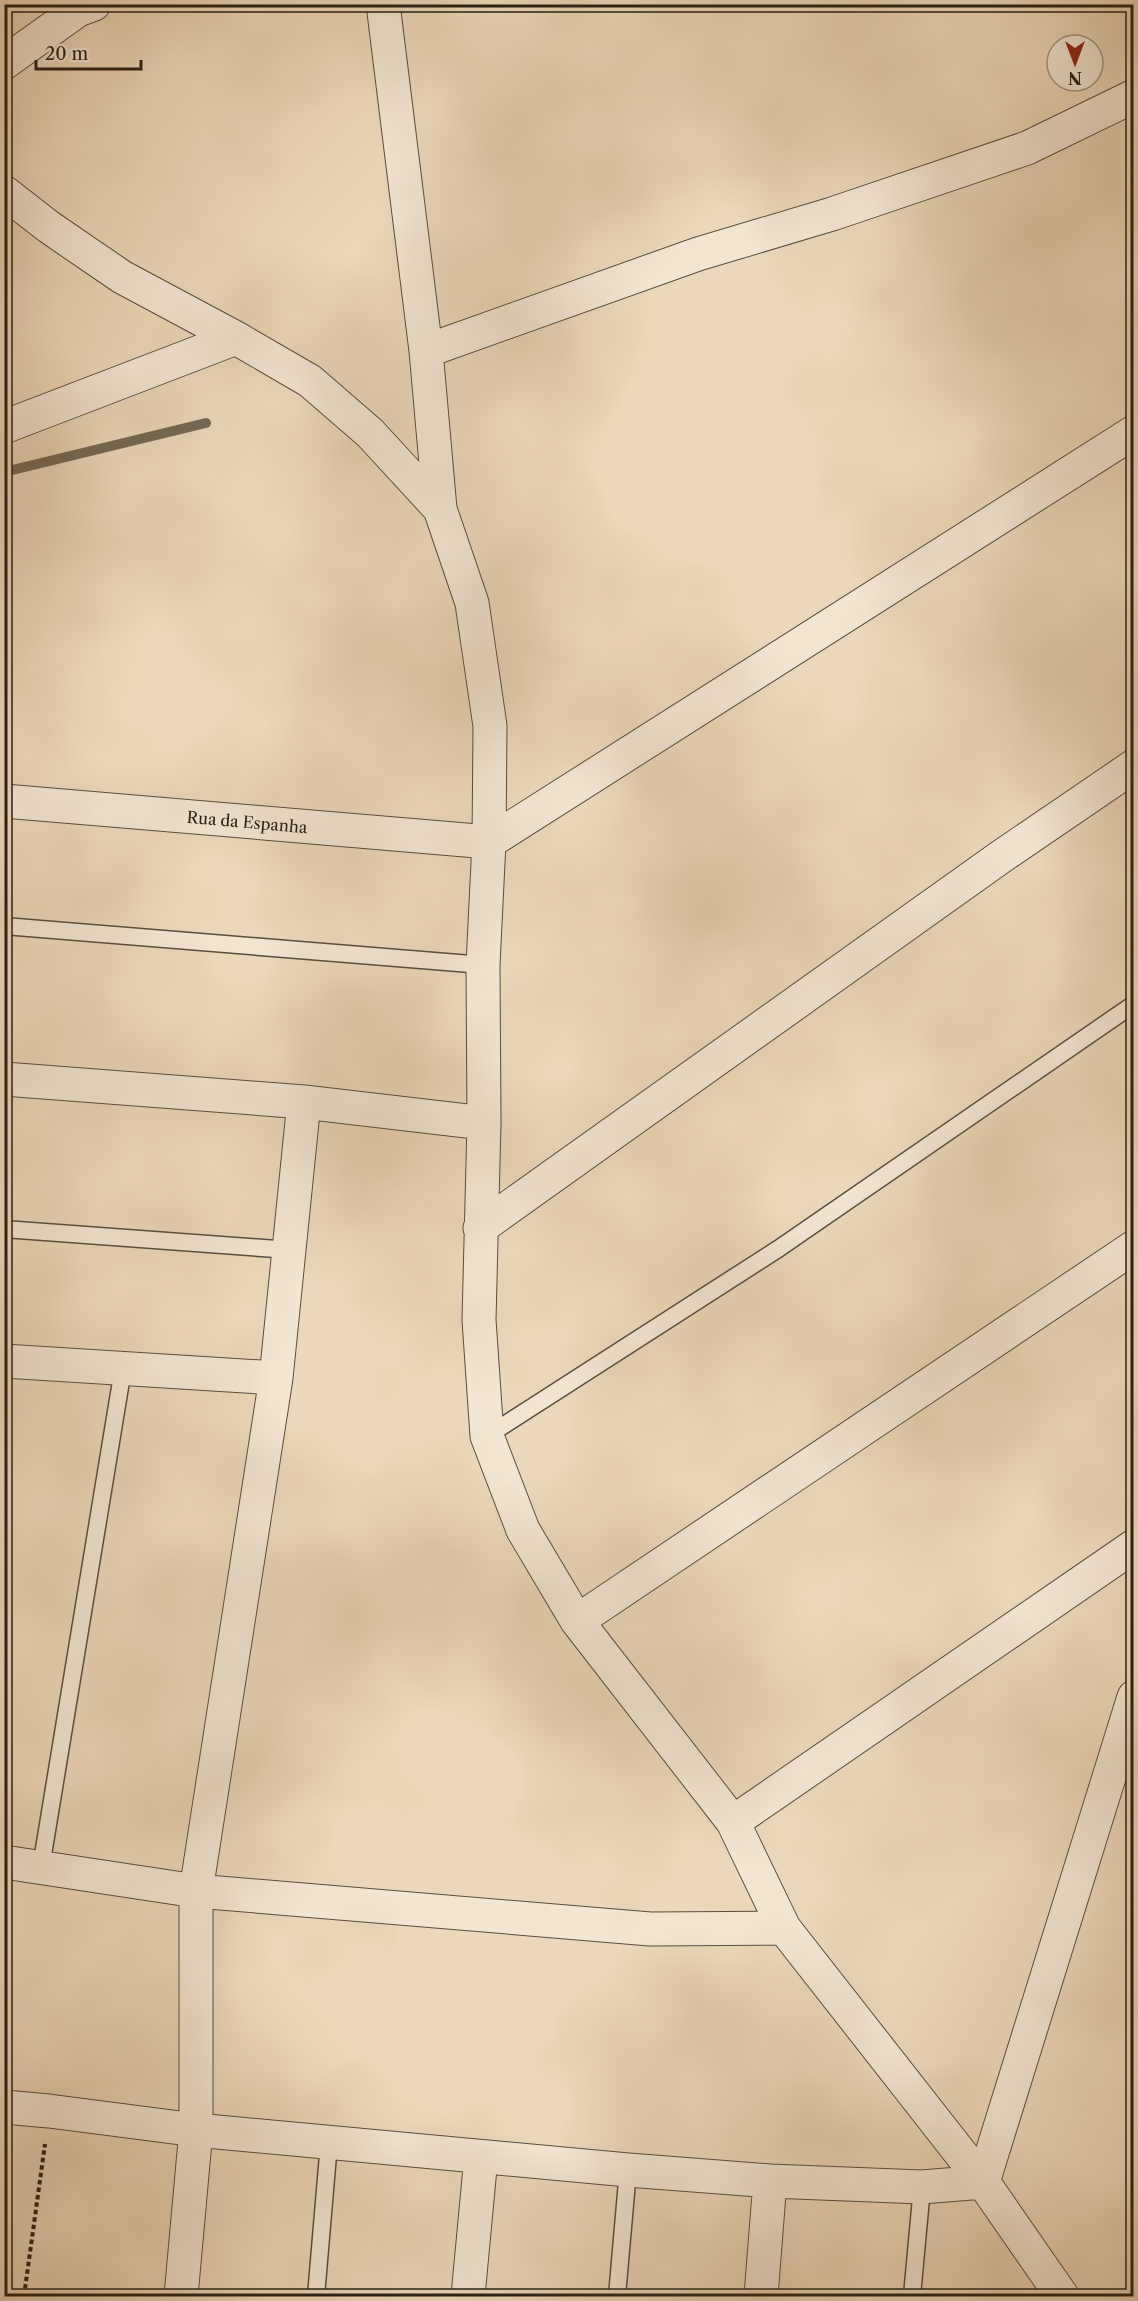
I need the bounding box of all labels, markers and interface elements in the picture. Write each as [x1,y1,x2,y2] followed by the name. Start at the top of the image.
[36,33,141,71] scale bar
[1045,33,1105,93] north arrow
[45,43,89,65] text: 20 m
[1068,68,1082,88] text: N
[186,807,309,837] street label: Rua da Espanha

